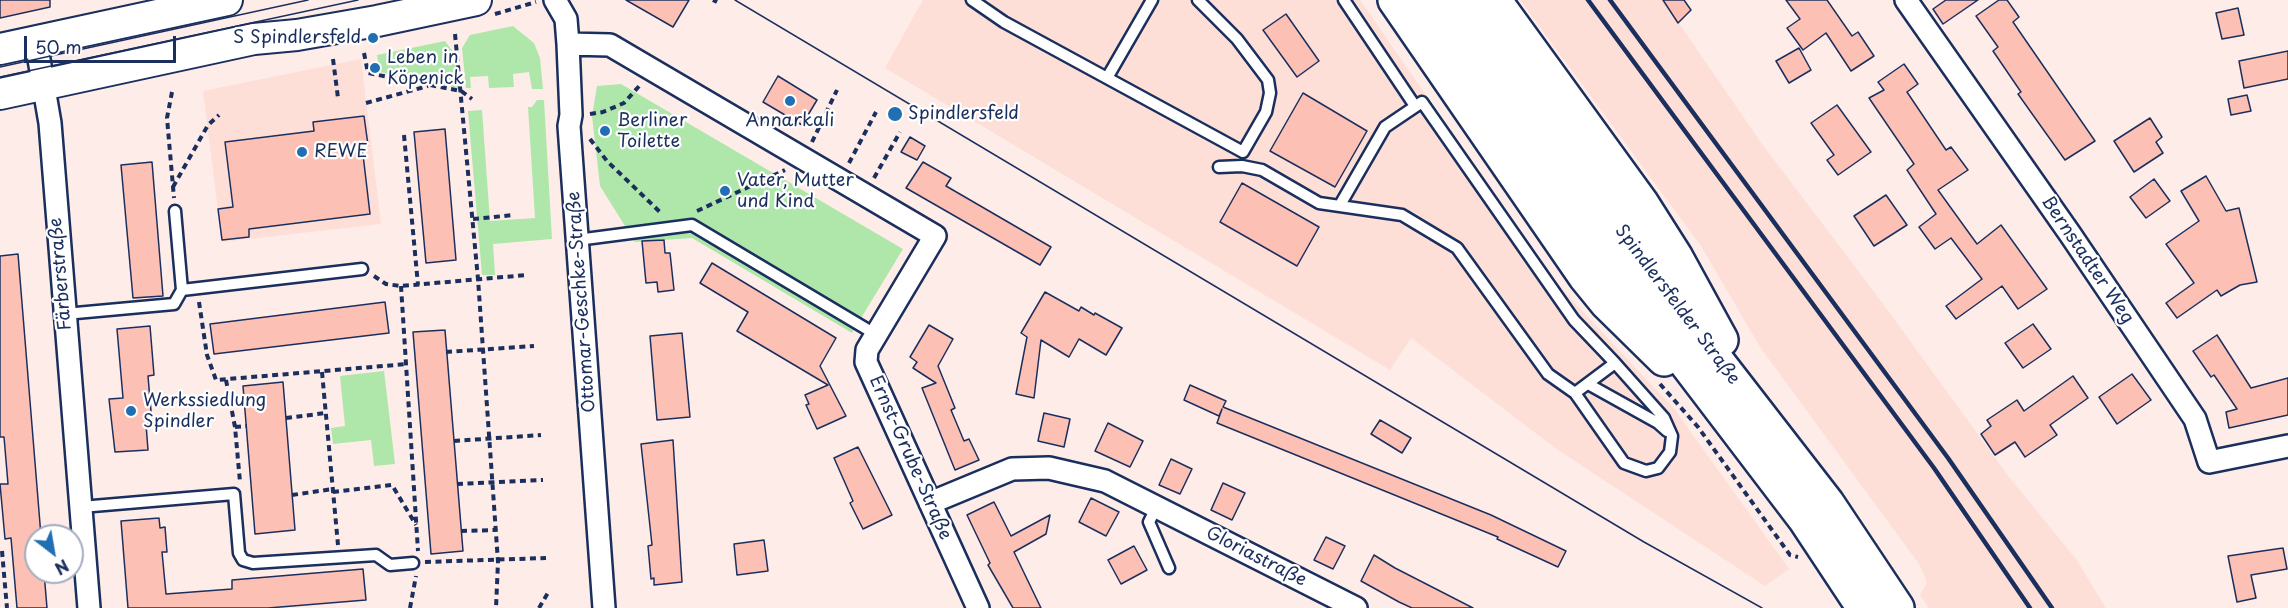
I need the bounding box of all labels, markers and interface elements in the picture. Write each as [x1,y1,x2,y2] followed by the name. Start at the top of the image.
[27,24,178,62] scale bar
[233,27,361,49] place label: S Spindlersfeld
[366,31,380,45] marker: S Spindlersfeld
[35,33,82,60] text: 50 m
[387,47,464,90] place label: Leben in Köpenick
[368,61,382,75] marker: Leben in Köpenick
[783,94,797,108] marker: Annarkali
[908,103,1019,125] place label: Spindlersfeld
[886,105,904,123] marker: Spindlersfeld
[617,110,687,152] place label: Berliner Toilette
[746,110,834,132] place label: Annarkali
[598,124,612,138] marker: Berliner Toilette
[314,141,368,163] place label: REWE
[295,145,309,159] marker: REWE
[737,170,854,213] place label: Vater, Mutter und Kind
[718,184,732,198] marker: Vater, Mutter und Kind
[563,191,601,413] street label: Ottomar-Geschke-Straße
[2036,192,2138,328] street label: Bernstadter Weg
[45,217,77,331] street label: Färberstraße
[1610,221,1744,389] street label: Spindlersfelder Straße
[864,373,956,543] street label: Ernst-Grube-Straße
[143,390,266,432] place label: Werkssiedlung Spindler
[124,404,138,418] marker: Werkssiedlung Spindler
[1202,522,1310,592] street label: Gloriastraße
[24,524,84,584] north arrow
[51,554,74,581] text: N

